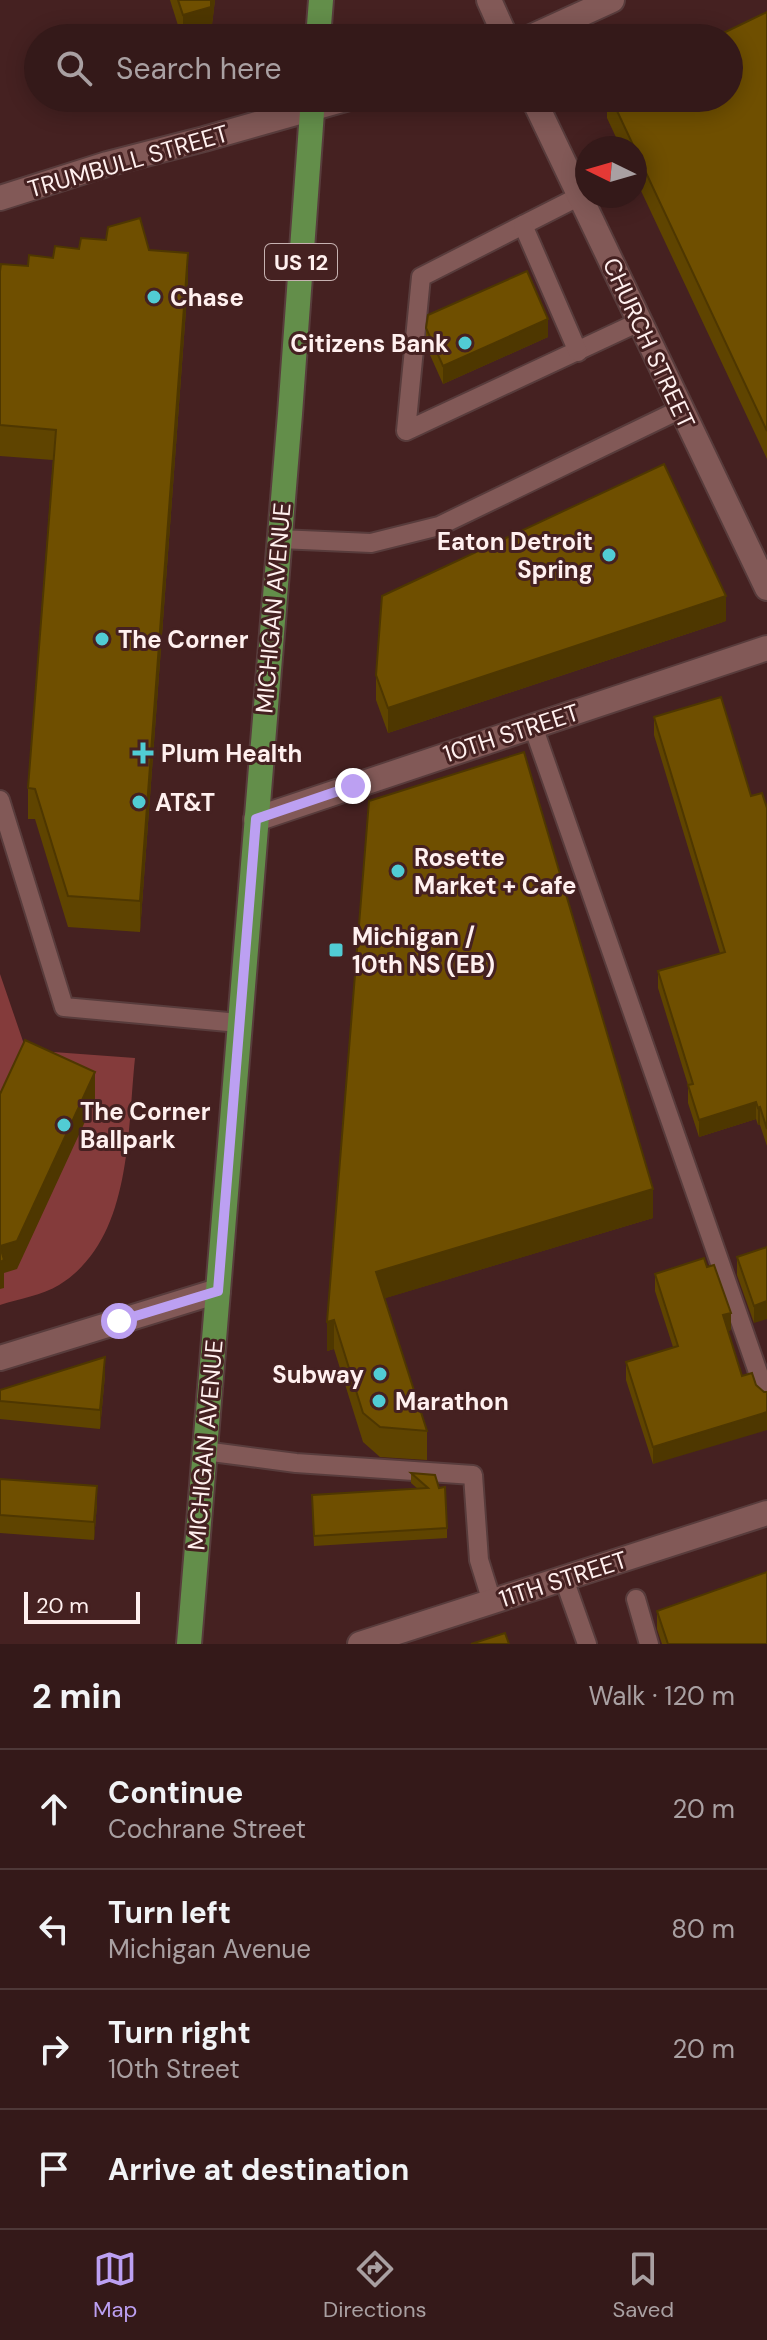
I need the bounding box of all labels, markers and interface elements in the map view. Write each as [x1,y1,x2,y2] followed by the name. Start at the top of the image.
[24,24,743,112] search box
[52,46,96,90] icon: search
[116,49,282,88] text: Search here
[24,118,232,204] street label: TRUMBULL STREET
[575,136,647,208] north arrow
[265,244,337,280] road number: US 12
[596,252,702,434] street label: CHURCH STREET
[170,282,244,313] place label: Chase
[145,288,163,306] marker: Chase
[290,328,449,359] place label: Citizens Bank
[456,334,474,352] marker: Citizens Bank
[248,501,298,715] street label: MICHIGAN AVENUE
[437,526,593,585] place label: Eaton Detroit Spring
[600,546,618,564] marker: Eaton Detroit Spring
[118,624,249,655] place label: The Corner
[93,630,111,648] marker: The Corner
[439,696,583,770] street label: 10TH STREET
[161,738,302,769] place label: Plum Health
[132,742,154,764] marker: Plum Health
[335,768,371,804] route end
[155,787,215,818] place label: AT&T
[130,793,148,811] marker: AT&T
[414,842,577,901] place label: Rosette Market + Cafe
[389,862,407,880] marker: Rosette Market + Cafe
[352,921,495,980] place label: Michigan / 10th NS (EB)
[327,941,345,959] marker: Michigan / 10th NS (EB)
[80,1096,211,1155] place label: The Corner Ballpark
[55,1116,73,1134] marker: The Corner Ballpark
[101,1303,137,1339] route start
[180,1338,230,1552] street label: MICHIGAN AVENUE
[272,1359,364,1390] place label: Subway
[371,1365,389,1383] marker: Subway
[395,1386,509,1417] place label: Marathon
[370,1392,388,1410] marker: Marathon
[495,1544,631,1614] street label: 11TH STREET
[24,1588,140,1624] scale bar
[36,1591,89,1620] text: 20 m
[32,1674,122,1719] text: 2 min
[588,1679,735,1713] text: Walk · 120 m
[108,1773,243,1812] text: Continue
[32,1787,76,1831] icon: ahead
[672,1792,735,1826] text: 20 m
[108,1812,306,1846] text: Cochrane Street
[108,1893,231,1932] text: Turn left
[32,1907,76,1951] icon: left
[671,1912,735,1946] text: 80 m
[108,1932,311,1966] text: Michigan Avenue
[108,2013,251,2052] text: Turn right
[32,2027,76,2071] icon: right
[672,2032,735,2066] text: 20 m
[108,2052,240,2086] text: 10th Street
[32,2147,76,2191] icon: arrive
[108,2150,409,2189] text: Arrive at destination
[93,2247,137,2324] tab: Map
[323,2247,427,2324] tab: Directions
[612,2247,674,2324] tab: Saved

